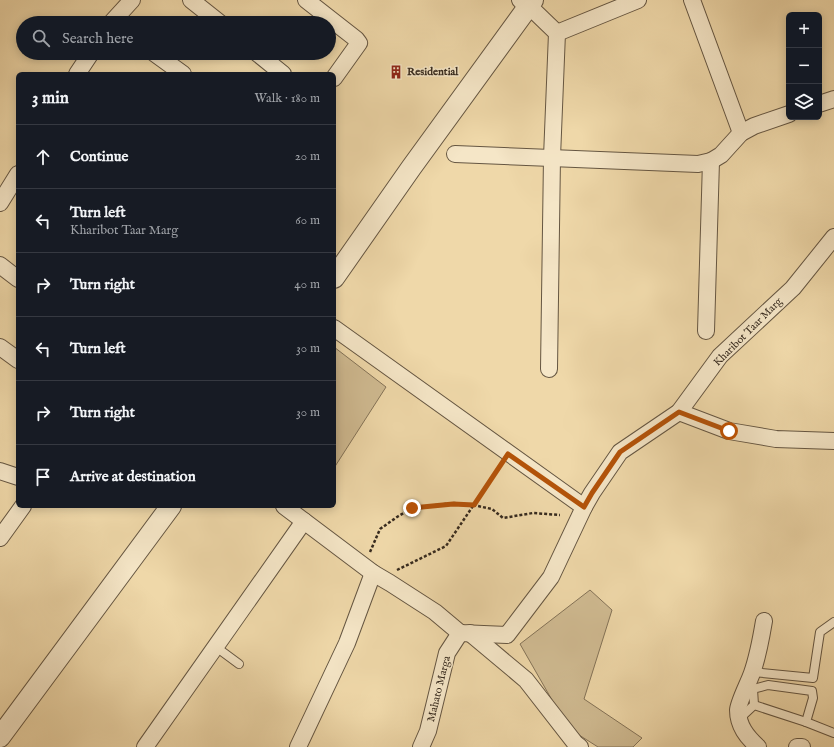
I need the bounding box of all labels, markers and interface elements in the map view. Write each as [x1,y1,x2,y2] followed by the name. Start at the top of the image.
[786,12,822,120] map controls
[786,12,822,48] button: +
[16,16,336,60] search box
[30,27,52,49] icon: search
[62,29,133,48] text: Search here
[786,48,822,84] button: −
[388,64,404,80] building icon: Residential
[407,65,459,79] place label: Residential
[786,84,822,120] button: layers
[32,88,69,109] text: 3 min
[255,90,320,107] text: Walk · 180 m
[32,146,54,168] icon: ahead
[70,147,128,166] text: Continue
[295,148,320,165] text: 20 m
[70,203,126,222] text: Turn left
[32,210,54,232] icon: left
[295,212,320,229] text: 60 m
[70,222,178,239] text: Kharibot Taar Marg
[32,274,54,296] icon: right
[70,275,135,294] text: Turn right
[294,276,320,293] text: 40 m
[711,294,786,369] street label: Kharibot Taar Marg
[32,338,54,360] icon: left
[70,339,126,358] text: Turn left
[296,340,320,357] text: 30 m
[32,402,54,424] icon: right
[70,403,135,422] text: Turn right
[296,404,320,421] text: 30 m
[720,422,738,440] route start
[32,466,54,488] icon: arrive
[70,467,196,486] text: Arrive at destination
[403,499,421,517] route end
[424,654,454,724] street label: Mahato Marga

